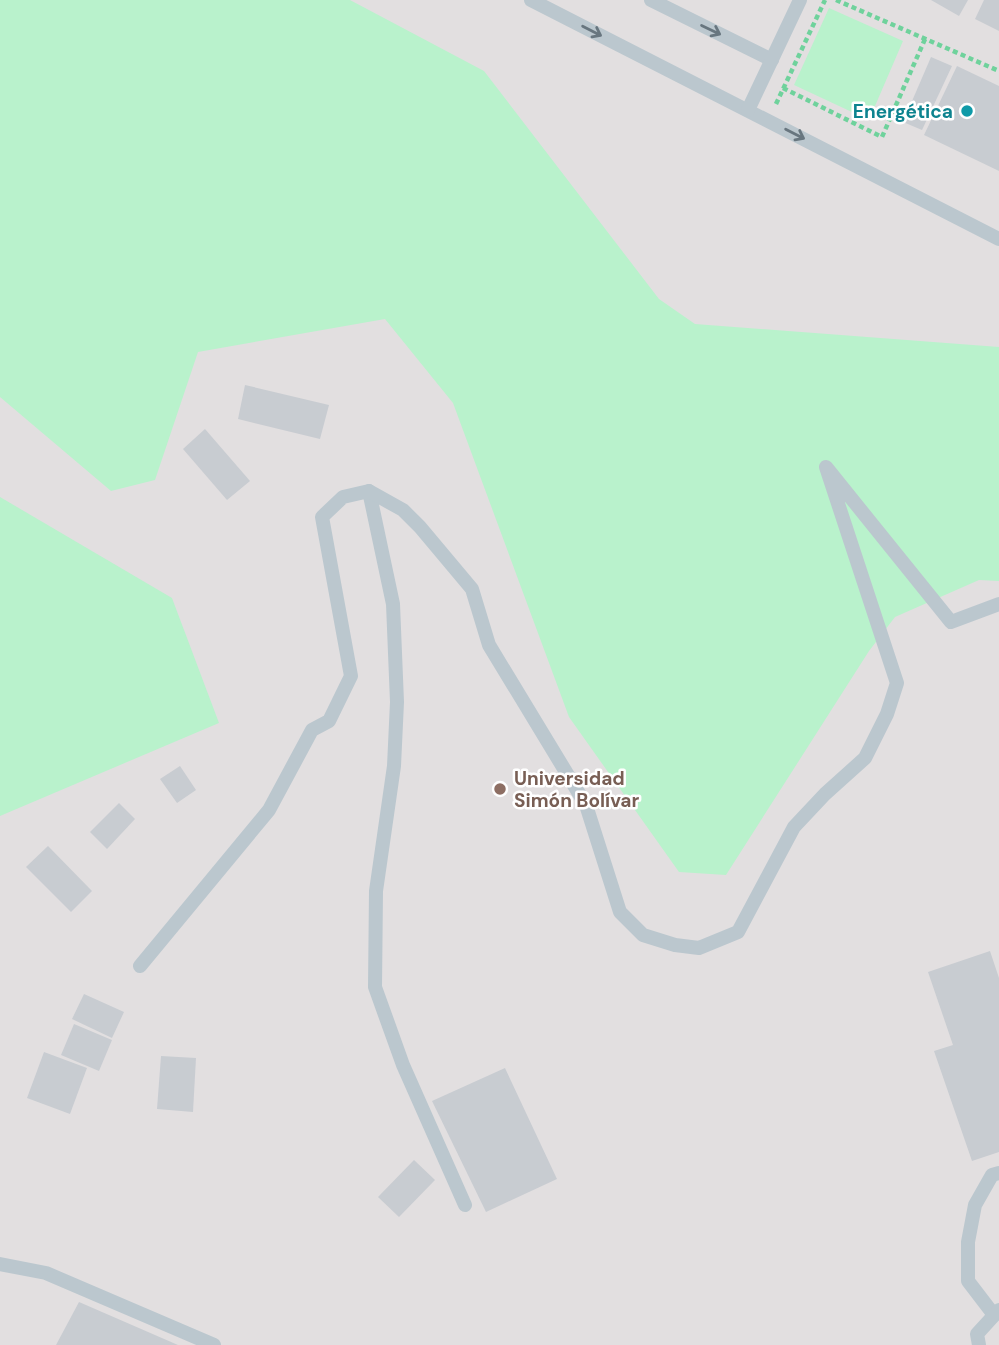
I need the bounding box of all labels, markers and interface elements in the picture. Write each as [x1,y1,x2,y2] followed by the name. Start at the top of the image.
[700,23,721,37] one-way arrow
[581,24,602,38] one-way arrow
[853,99,953,124] place label: Energética
[959,103,975,119] marker: Energética
[784,128,805,142] one-way arrow
[514,766,639,813] place label: Universidad Simón Bolívar
[492,781,508,797] marker: Universidad Simón Bolívar

